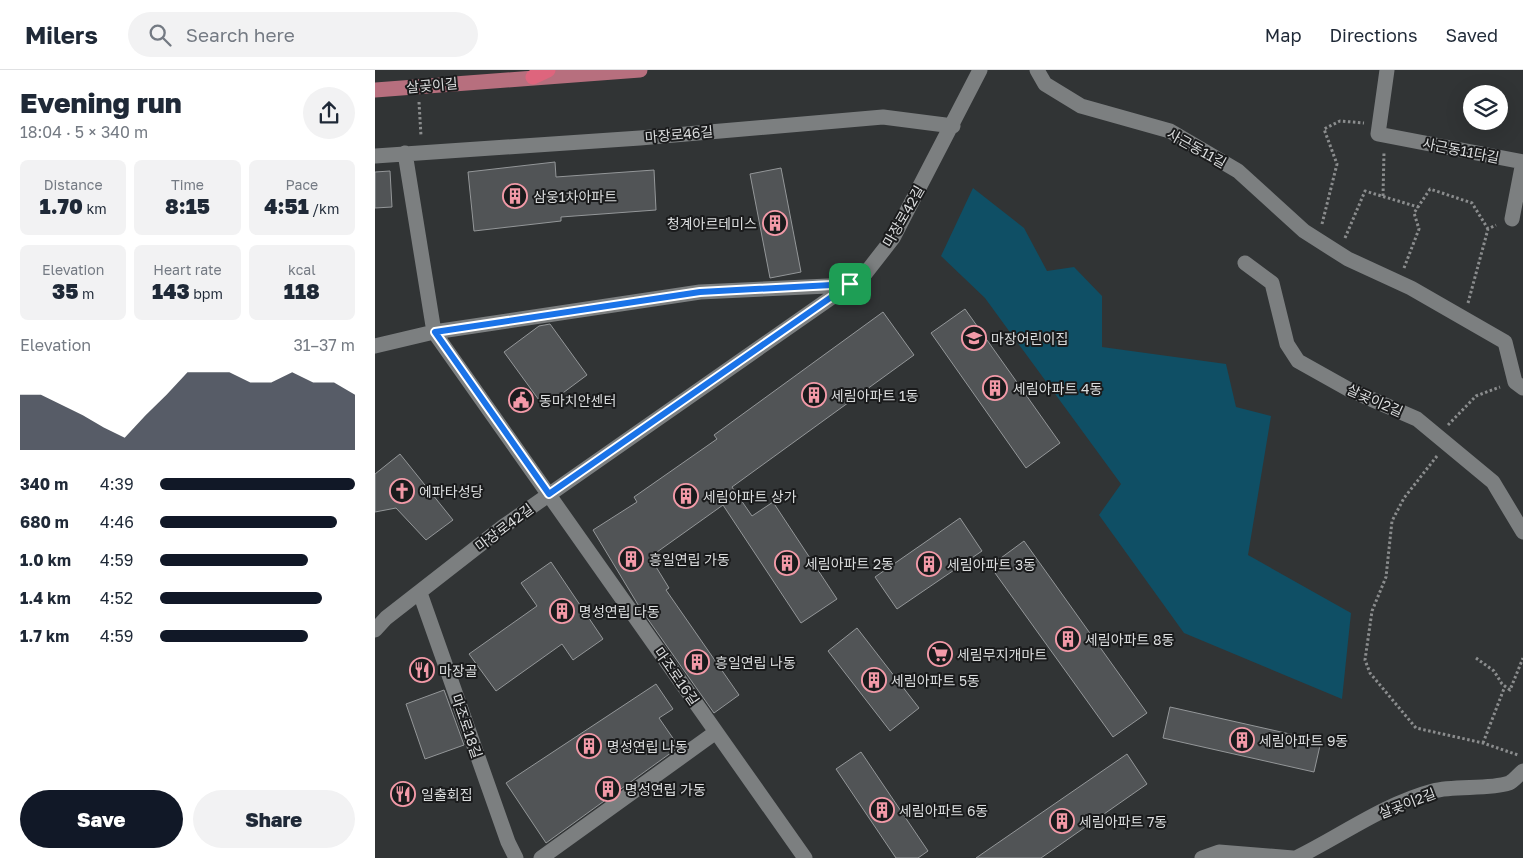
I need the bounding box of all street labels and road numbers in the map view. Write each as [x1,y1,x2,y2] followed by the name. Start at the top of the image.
[406,74,458,96] street label: 살곶이길
[644,123,714,145] street label: 마장로46길
[1164,125,1230,171] street label: 사근동11길
[1421,134,1501,166] street label: 사근동11다길
[879,182,927,250] street label: 마장로42길
[1344,380,1406,420] street label: 살곶이2길
[472,500,536,554] street label: 마장로42길
[651,644,703,708] street label: 마조로16길
[448,692,486,760] street label: 마조로18길
[1376,784,1438,822] street label: 살곶이2길

